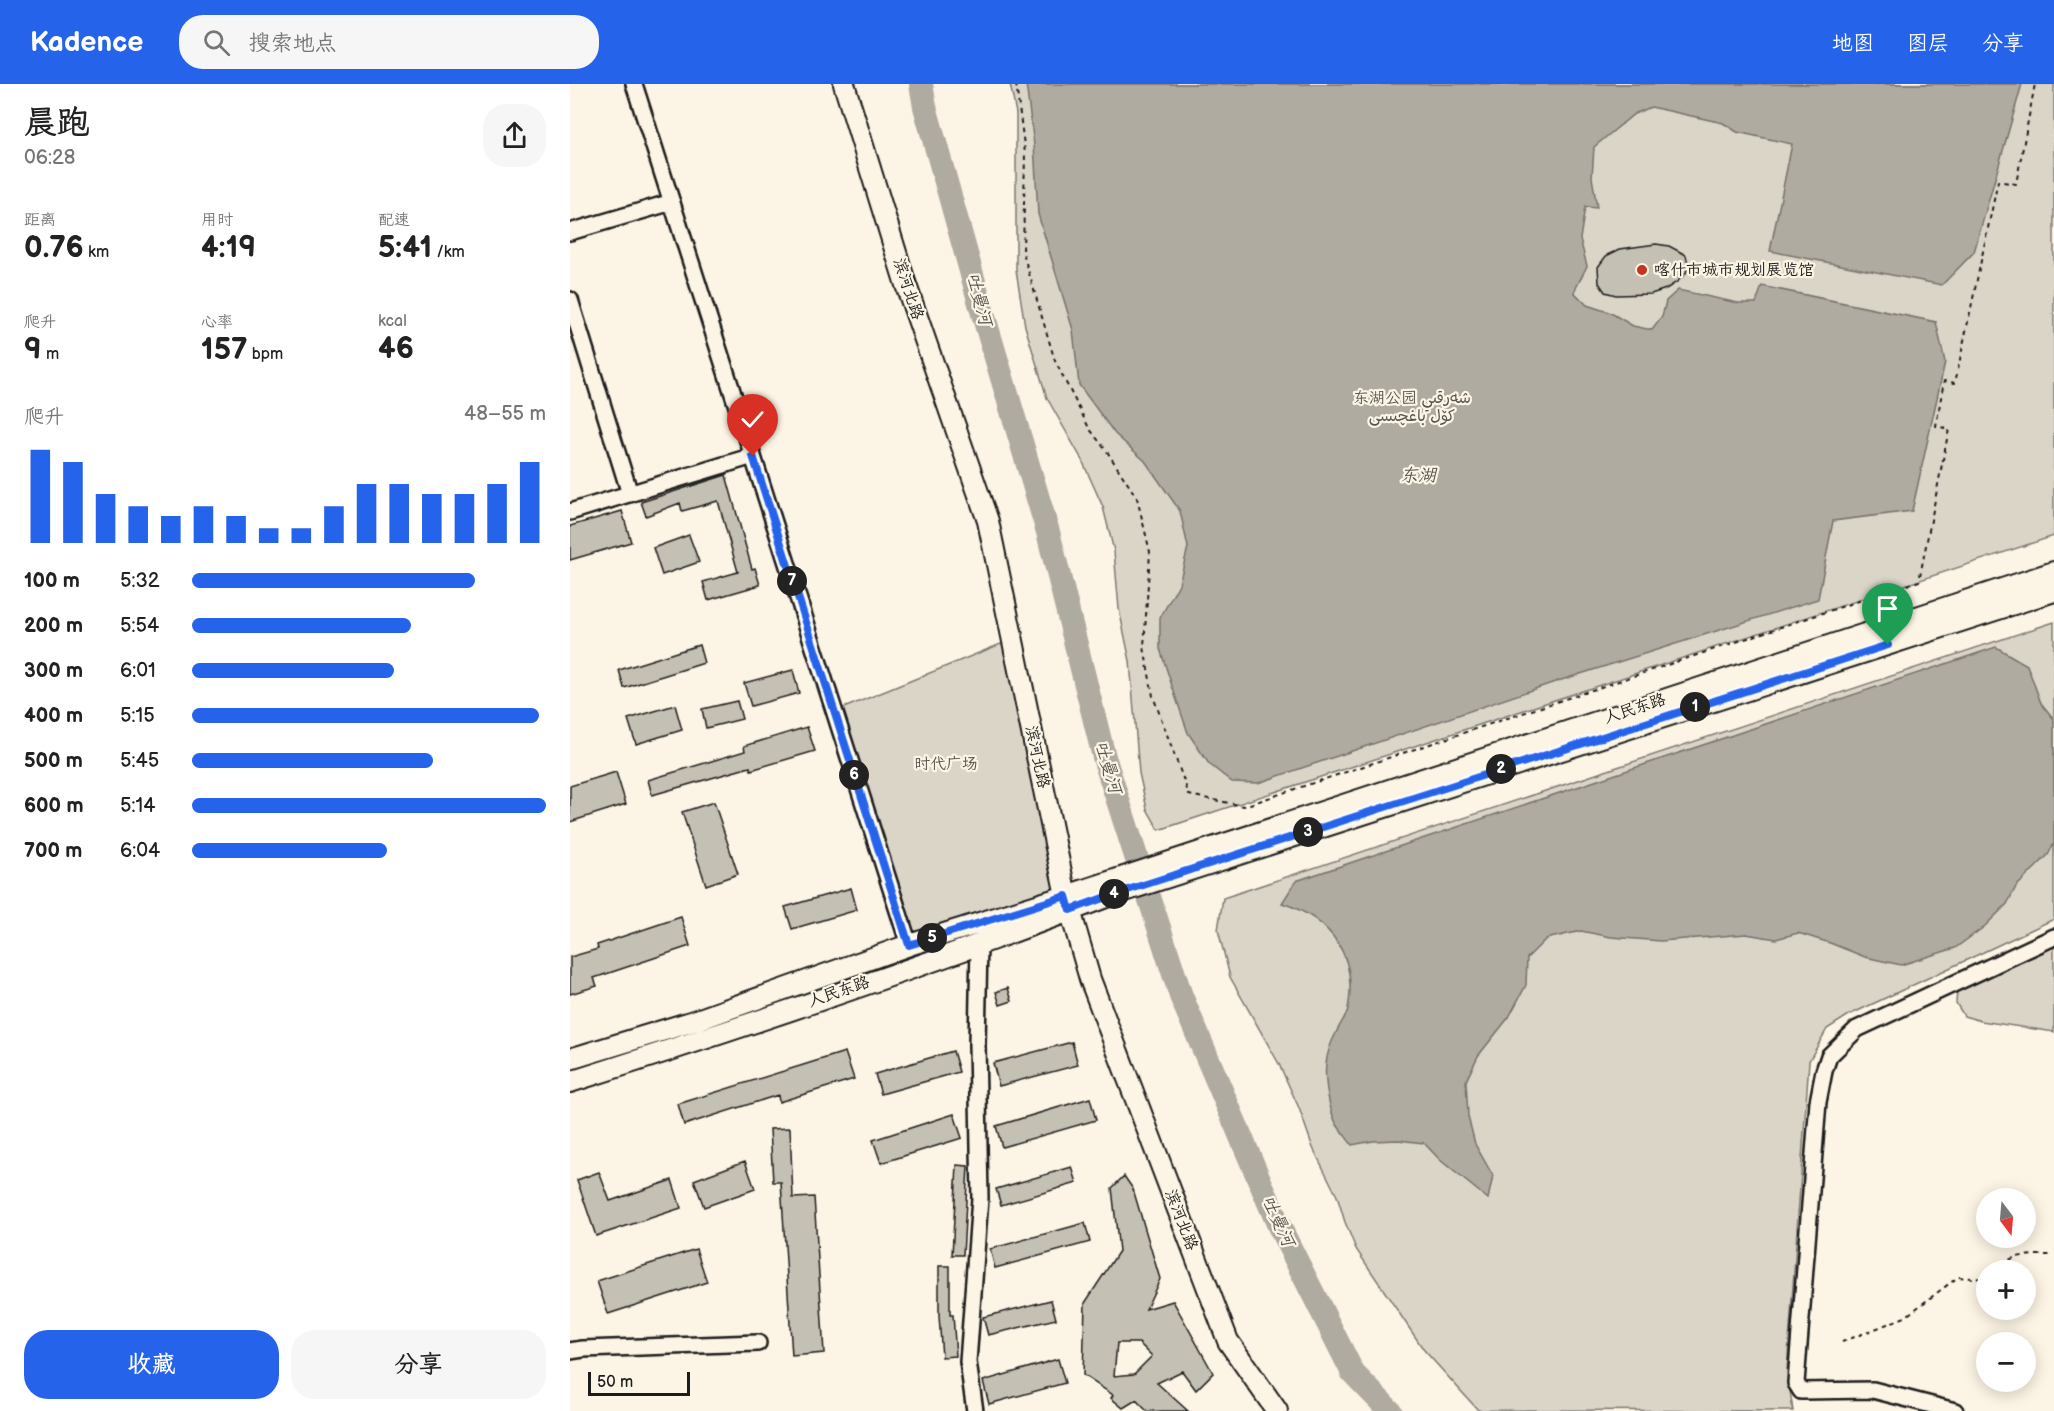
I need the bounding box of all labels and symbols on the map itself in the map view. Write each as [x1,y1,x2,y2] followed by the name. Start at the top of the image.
[889,256,927,322] street label: 滨河北路
[1654,261,1814,280] place label: 喀什市城市规划展览馆
[1635,263,1649,277] marker: 喀什市城市规划展览馆
[962,270,997,331] water label: 吐曼河
[1353,389,1471,426] park label: 东湖公园 شەرقىي كۆل باغچىسى
[727,394,778,456] pin
[1400,465,1438,486] water label: 东湖
[777,566,807,596] pin: 7
[1862,583,1913,645] pin
[1602,690,1668,728] street label: 人民东路
[1680,692,1710,722] pin: 1
[1021,724,1053,790] street label: 滨河北路
[1090,738,1127,799] water label: 吐曼河
[1486,754,1516,784] pin: 2
[914,755,978,774] park label: 时代广场
[839,760,869,790] pin: 6
[1293,817,1323,847] pin: 3
[1099,879,1129,909] pin: 4
[917,923,947,953] pin: 5
[806,973,872,1011] street label: 人民东路
[1161,1187,1201,1253] street label: 滨河北路
[1976,1188,2036,1248] north arrow
[1257,1192,1300,1253] water label: 吐曼河
[588,1369,690,1396] scale bar

